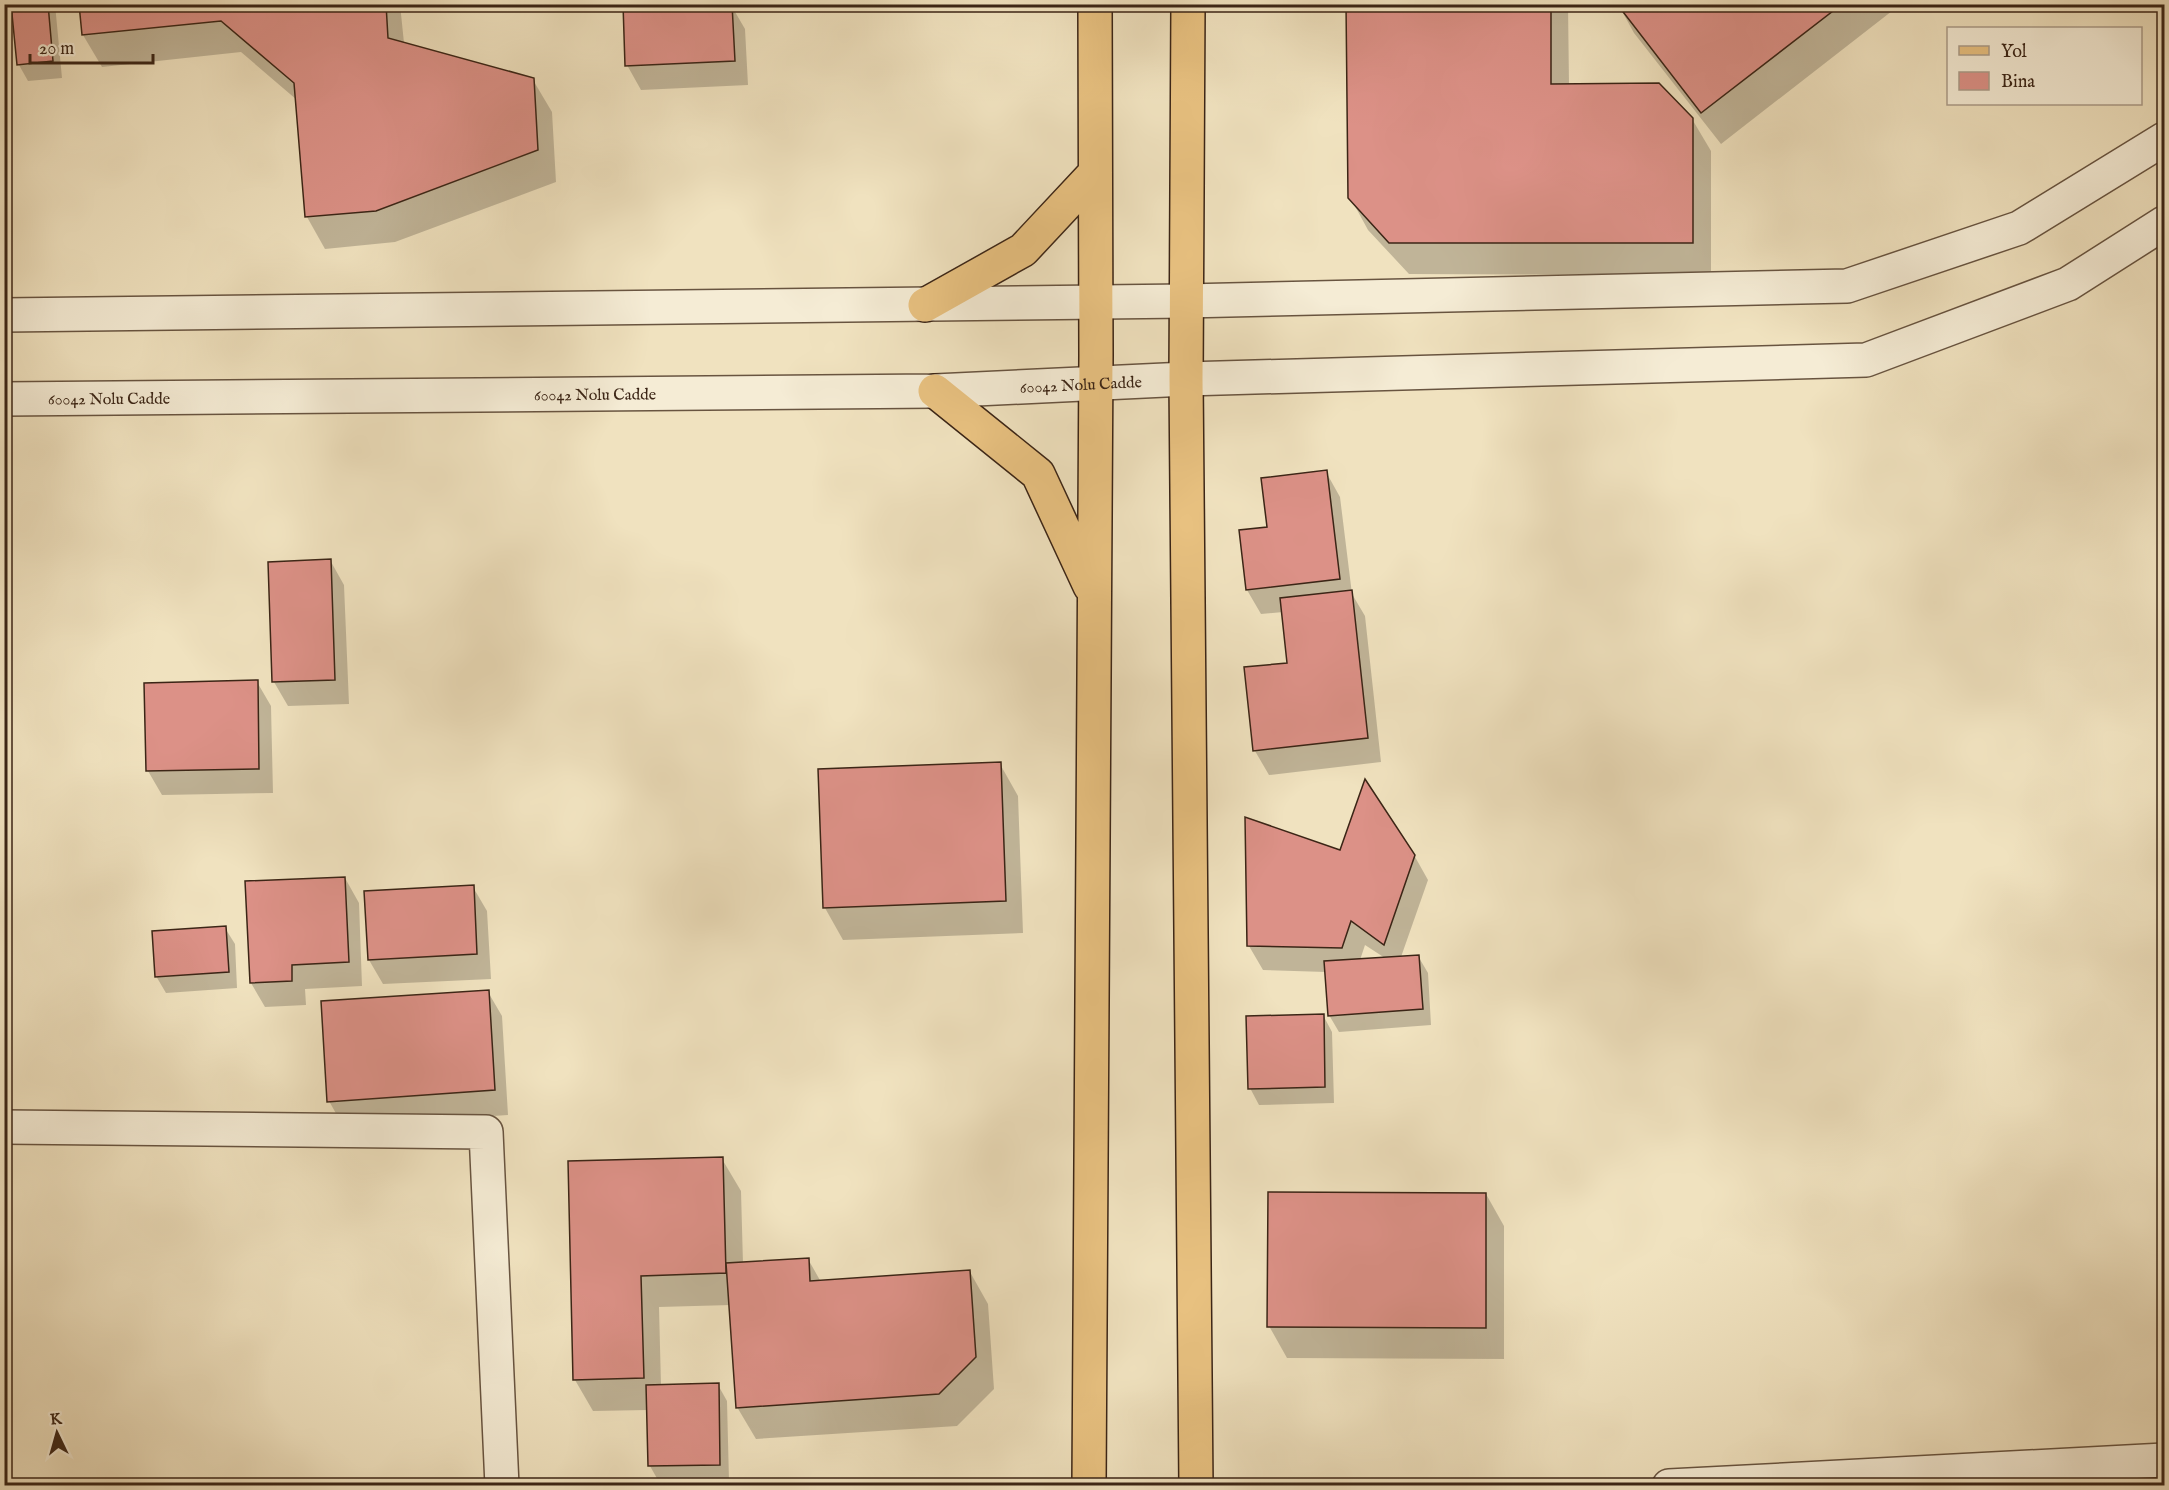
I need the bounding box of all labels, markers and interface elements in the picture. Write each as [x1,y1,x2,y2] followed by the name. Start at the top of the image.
[30,27,153,65] scale bar
[1947,27,2142,105] legend
[39,38,74,61] text: 20 m
[2001,41,2027,64] text: Yol
[2001,71,2035,94] text: Bina
[1019,373,1142,399] street label: 60042 Nolu Cadde
[534,385,656,406] street label: 60042 Nolu Cadde
[48,390,170,411] street label: 60042 Nolu Cadde
[27,1403,87,1463] north arrow
[49,1409,64,1431] text: K

